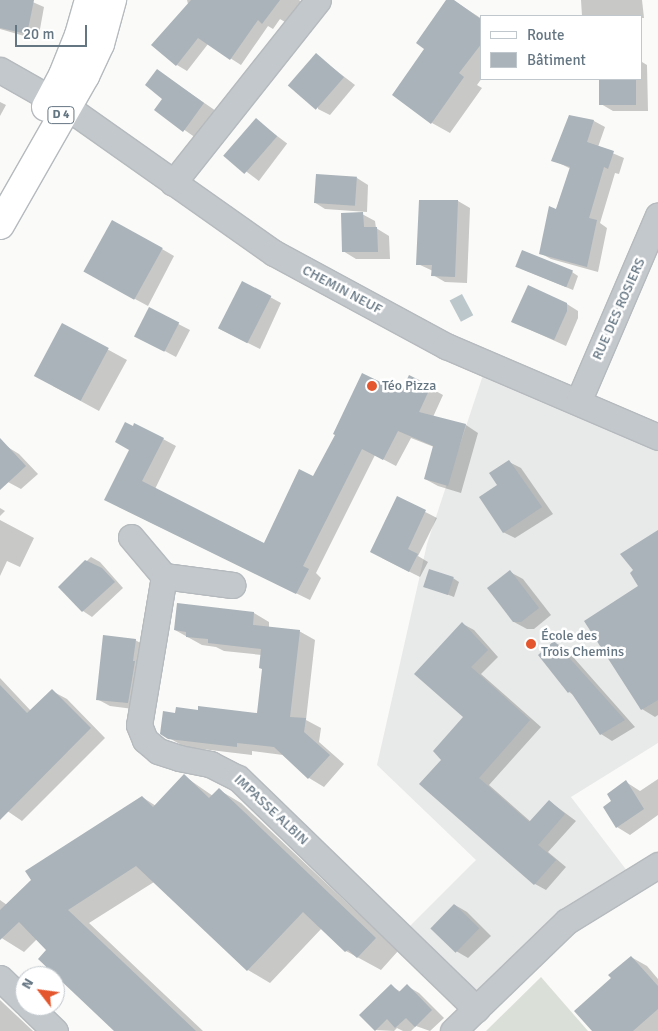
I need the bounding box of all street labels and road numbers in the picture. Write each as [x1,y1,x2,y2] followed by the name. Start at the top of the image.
[47,106,75,124] road number: D 4
[589,255,649,363] street label: RUE DES ROSIERS
[299,262,385,318] street label: CHEMIN NEUF
[230,771,312,849] street label: IMPASSE ALBIN

